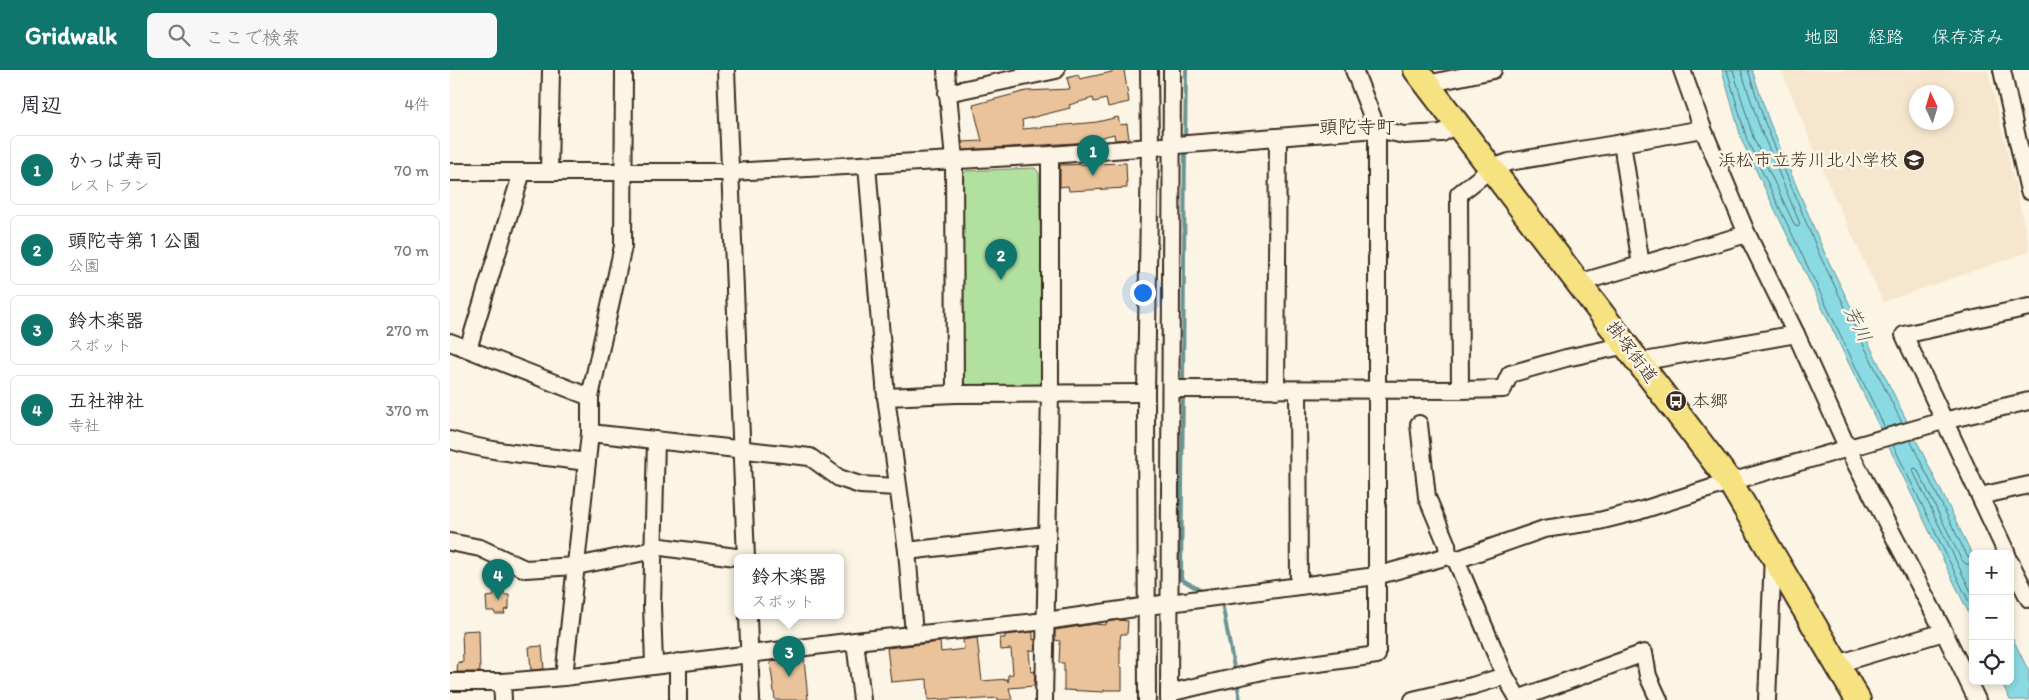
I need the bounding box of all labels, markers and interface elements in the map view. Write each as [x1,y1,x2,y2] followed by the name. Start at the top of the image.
[147,13,497,58] search box
[25,21,117,50] text: Gridwalk
[165,21,193,49] icon: search
[205,26,300,49] text: ここで検索
[1804,26,1840,48] text: 地図
[1868,26,1904,48] text: 経路
[1932,26,2004,48] text: 保存済み
[1909,85,1954,130] north arrow
[20,92,62,117] text: 周辺
[404,95,430,114] text: 4件
[1319,115,1395,138] district label: 頭陀寺町
[1077,135,1109,176] pin: 1
[1902,148,1926,172] school or university icon: 浜松市立芳川北小学校
[68,149,163,172] text: かっぱ寿司
[1718,149,1898,171] place label: 浜松市立芳川北小学校
[33,161,41,180] text: 1
[394,161,429,180] text: 70 m
[68,176,149,195] text: レストラン
[68,229,201,252] text: 頭陀寺第１公園
[985,239,1017,280] pin: 2
[33,241,41,260] text: 2
[394,241,429,260] text: 70 m
[68,256,100,275] text: 公園
[1130,280,1156,306] your location
[1839,302,1877,346] water label: 芳川
[68,309,144,332] text: 鈴木楽器
[1602,317,1662,387] street label: 掛塚街道
[33,321,41,340] text: 3
[386,321,429,340] text: 270 m
[68,336,132,355] text: スポット
[68,389,144,412] text: 五社神社
[1664,389,1688,413] bus stop icon: 本郷
[1692,390,1728,412] place label: 本郷
[32,401,42,420] text: 4
[385,401,429,420] text: 370 m
[68,416,100,435] text: 寺社
[1969,550,2014,685] map controls
[1969,550,2014,595] button: +
[734,554,844,619] popup
[482,559,514,600] pin: 4
[751,565,827,588] text: 鈴木楽器
[751,592,815,611] text: スポット
[1969,595,2014,640] button: −
[773,636,805,677] pin: 3
[1969,640,2014,685] button: locate

